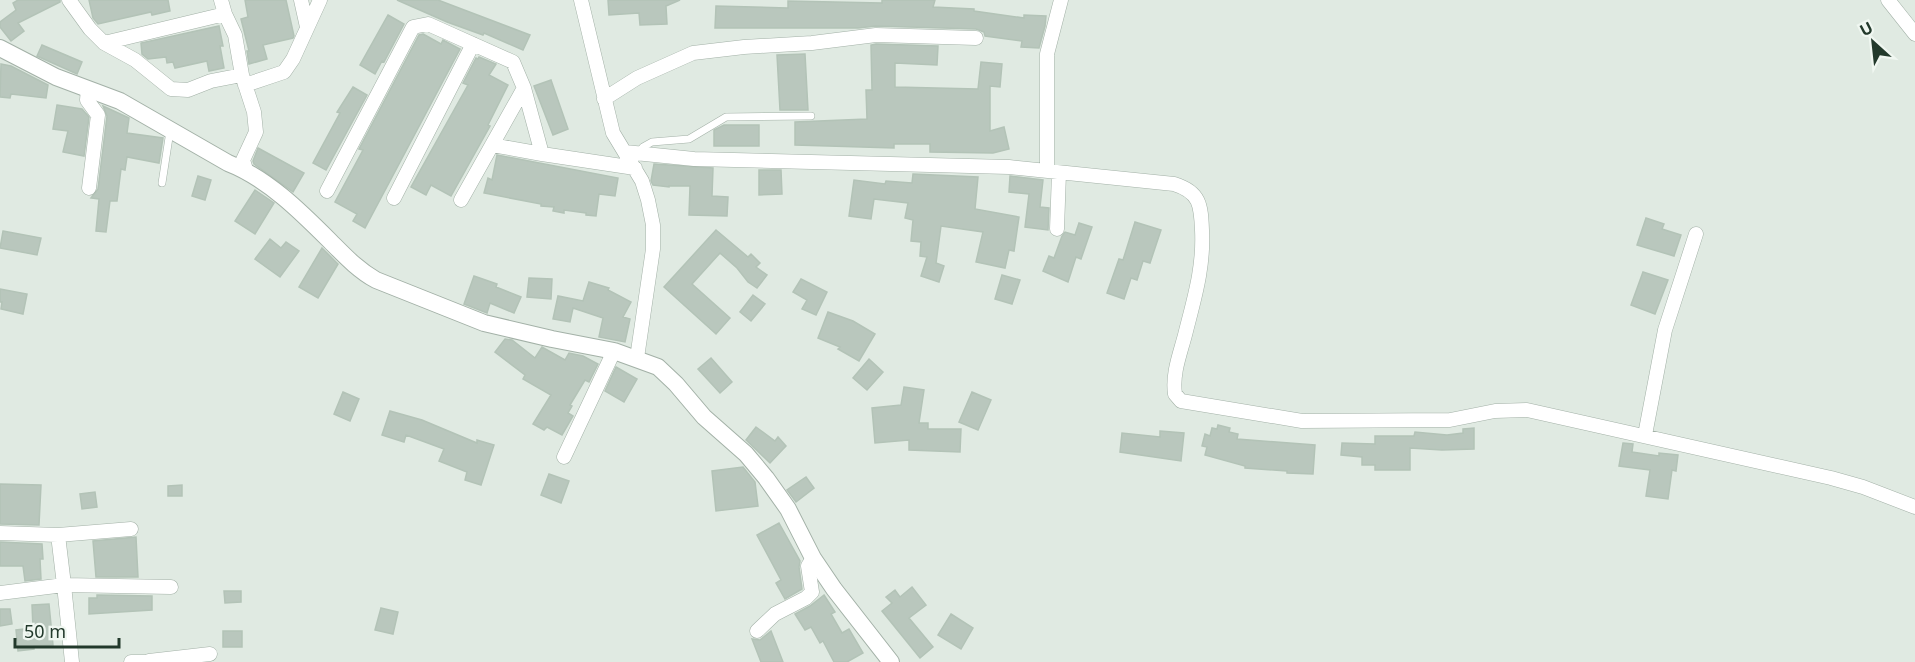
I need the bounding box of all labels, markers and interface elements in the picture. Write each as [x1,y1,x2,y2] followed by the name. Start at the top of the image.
[1843,12,1903,72] north arrow
[1856,16,1877,41] text: U
[15,611,118,649] scale bar
[24,619,66,643] text: 50 m

